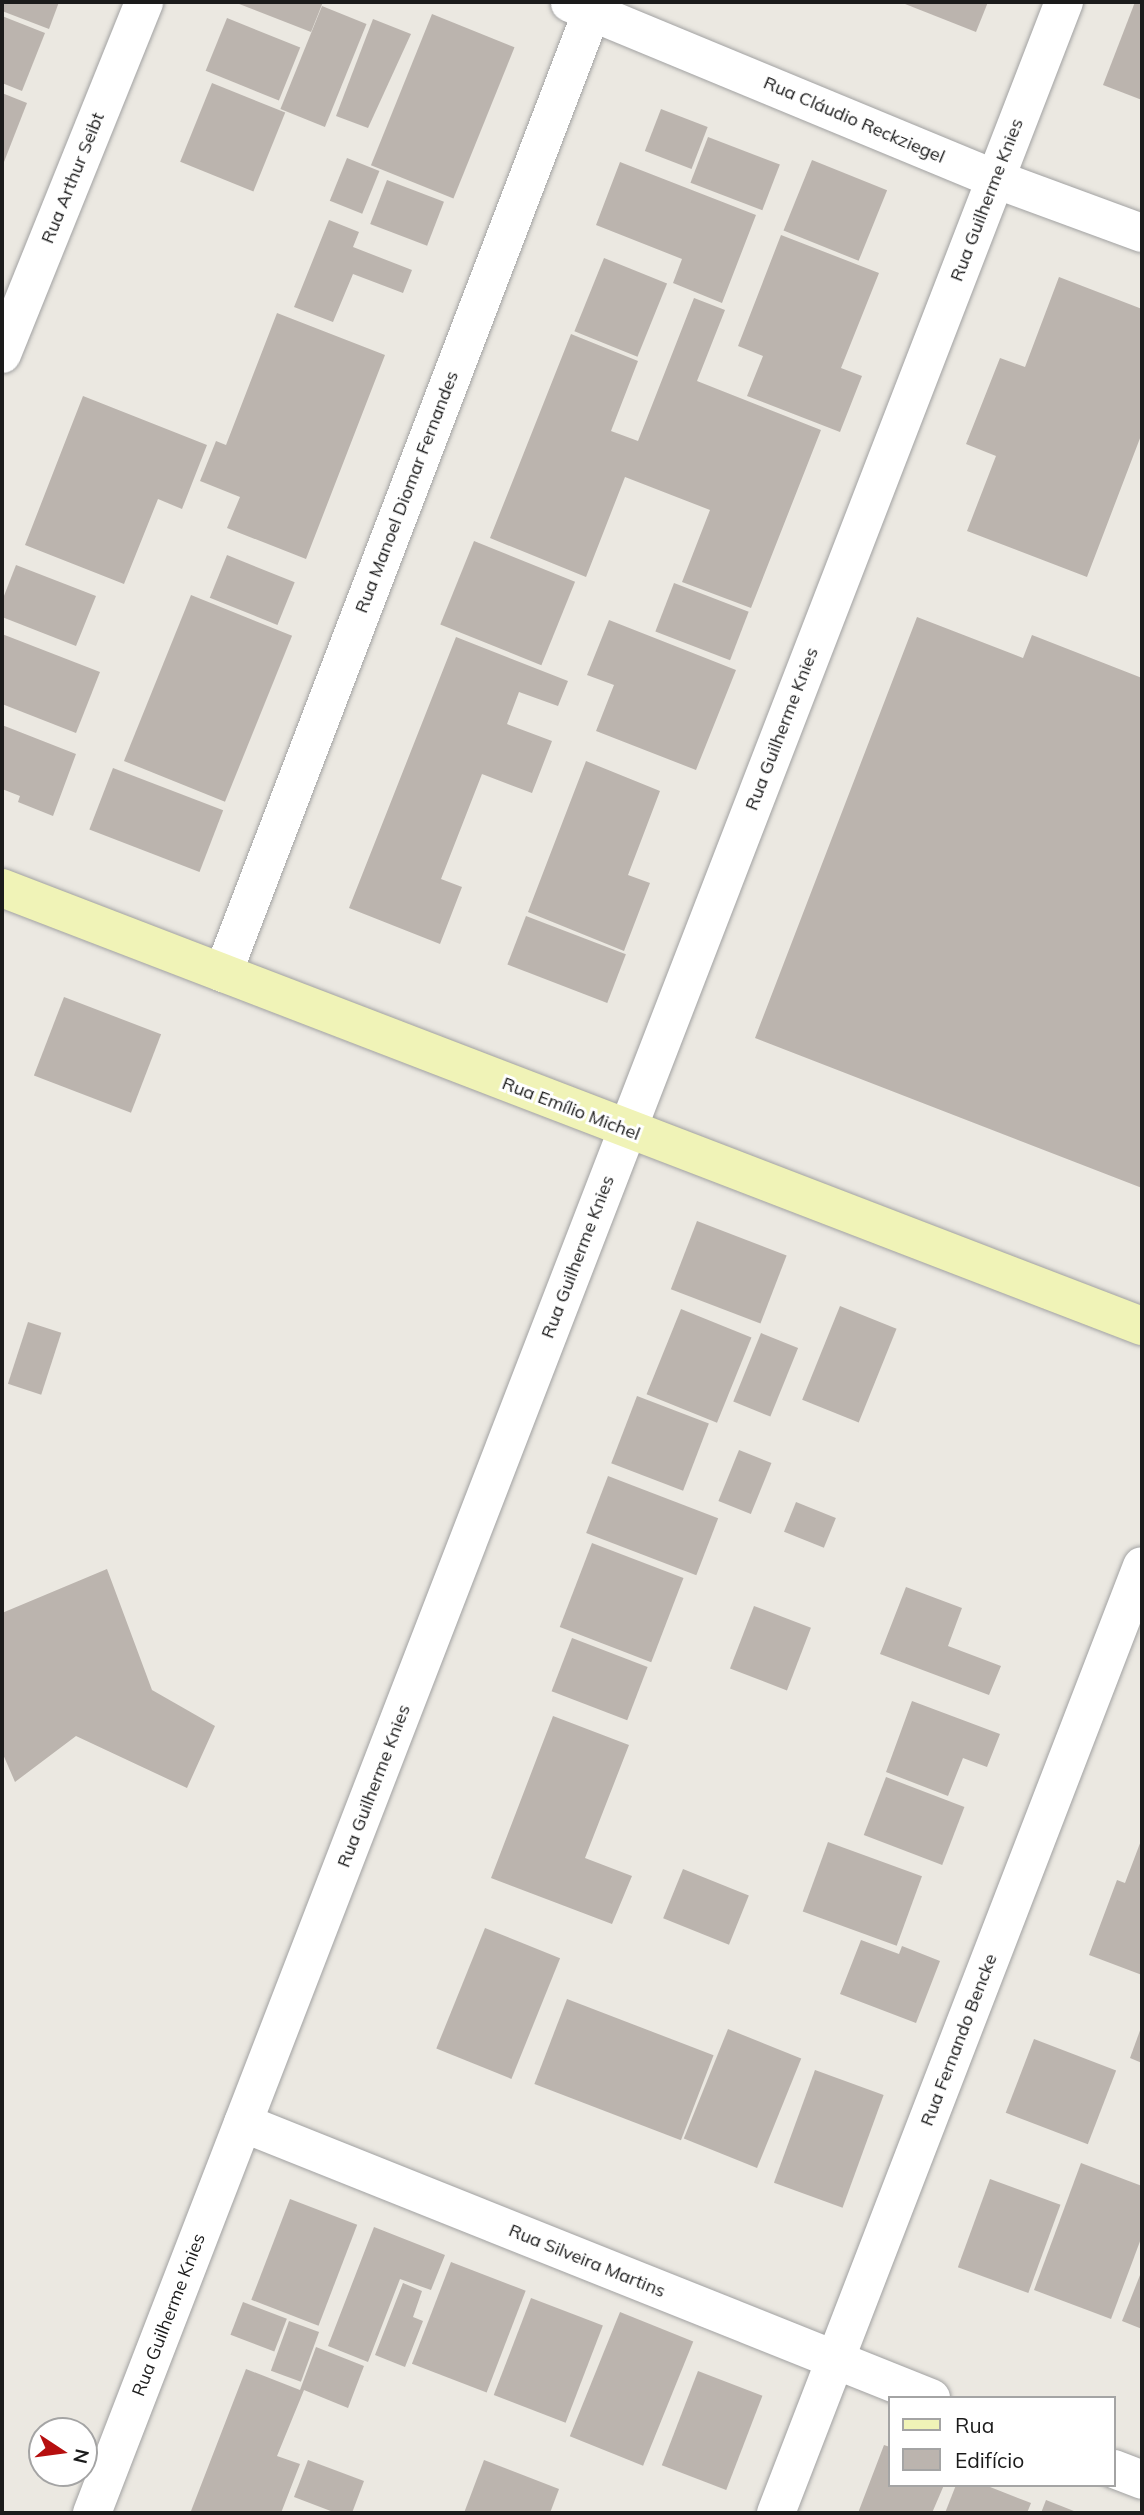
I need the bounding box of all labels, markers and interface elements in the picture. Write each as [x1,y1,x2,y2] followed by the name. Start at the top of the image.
[760,72,948,168] street label: Rua Cláudio Reckziegel
[37,109,109,247] street label: Rua Arthur Seibt
[946,116,1028,284] street label: Rua Guilherme Knies
[351,368,463,616] street label: Rua Manoel Diomar Fernandes
[741,645,823,813] street label: Rua Guilherme Knies
[499,1073,643,1145] street label: Rua Emílio Michel
[537,1173,619,1341] street label: Rua Guilherme Knies
[333,1702,415,1870] street label: Rua Guilherme Knies
[916,1951,1002,2129] street label: Rua Fernando Bencke
[506,2220,668,2302] street label: Rua Silveira Martins
[128,2231,210,2399] street label: Rua Guilherme Knies
[888,2396,1116,2487] legend
[955,2412,994,2438] text: Rua
[28,2417,98,2487] north arrow
[68,2447,95,2466] text: N
[955,2447,1024,2473] text: Edifício

